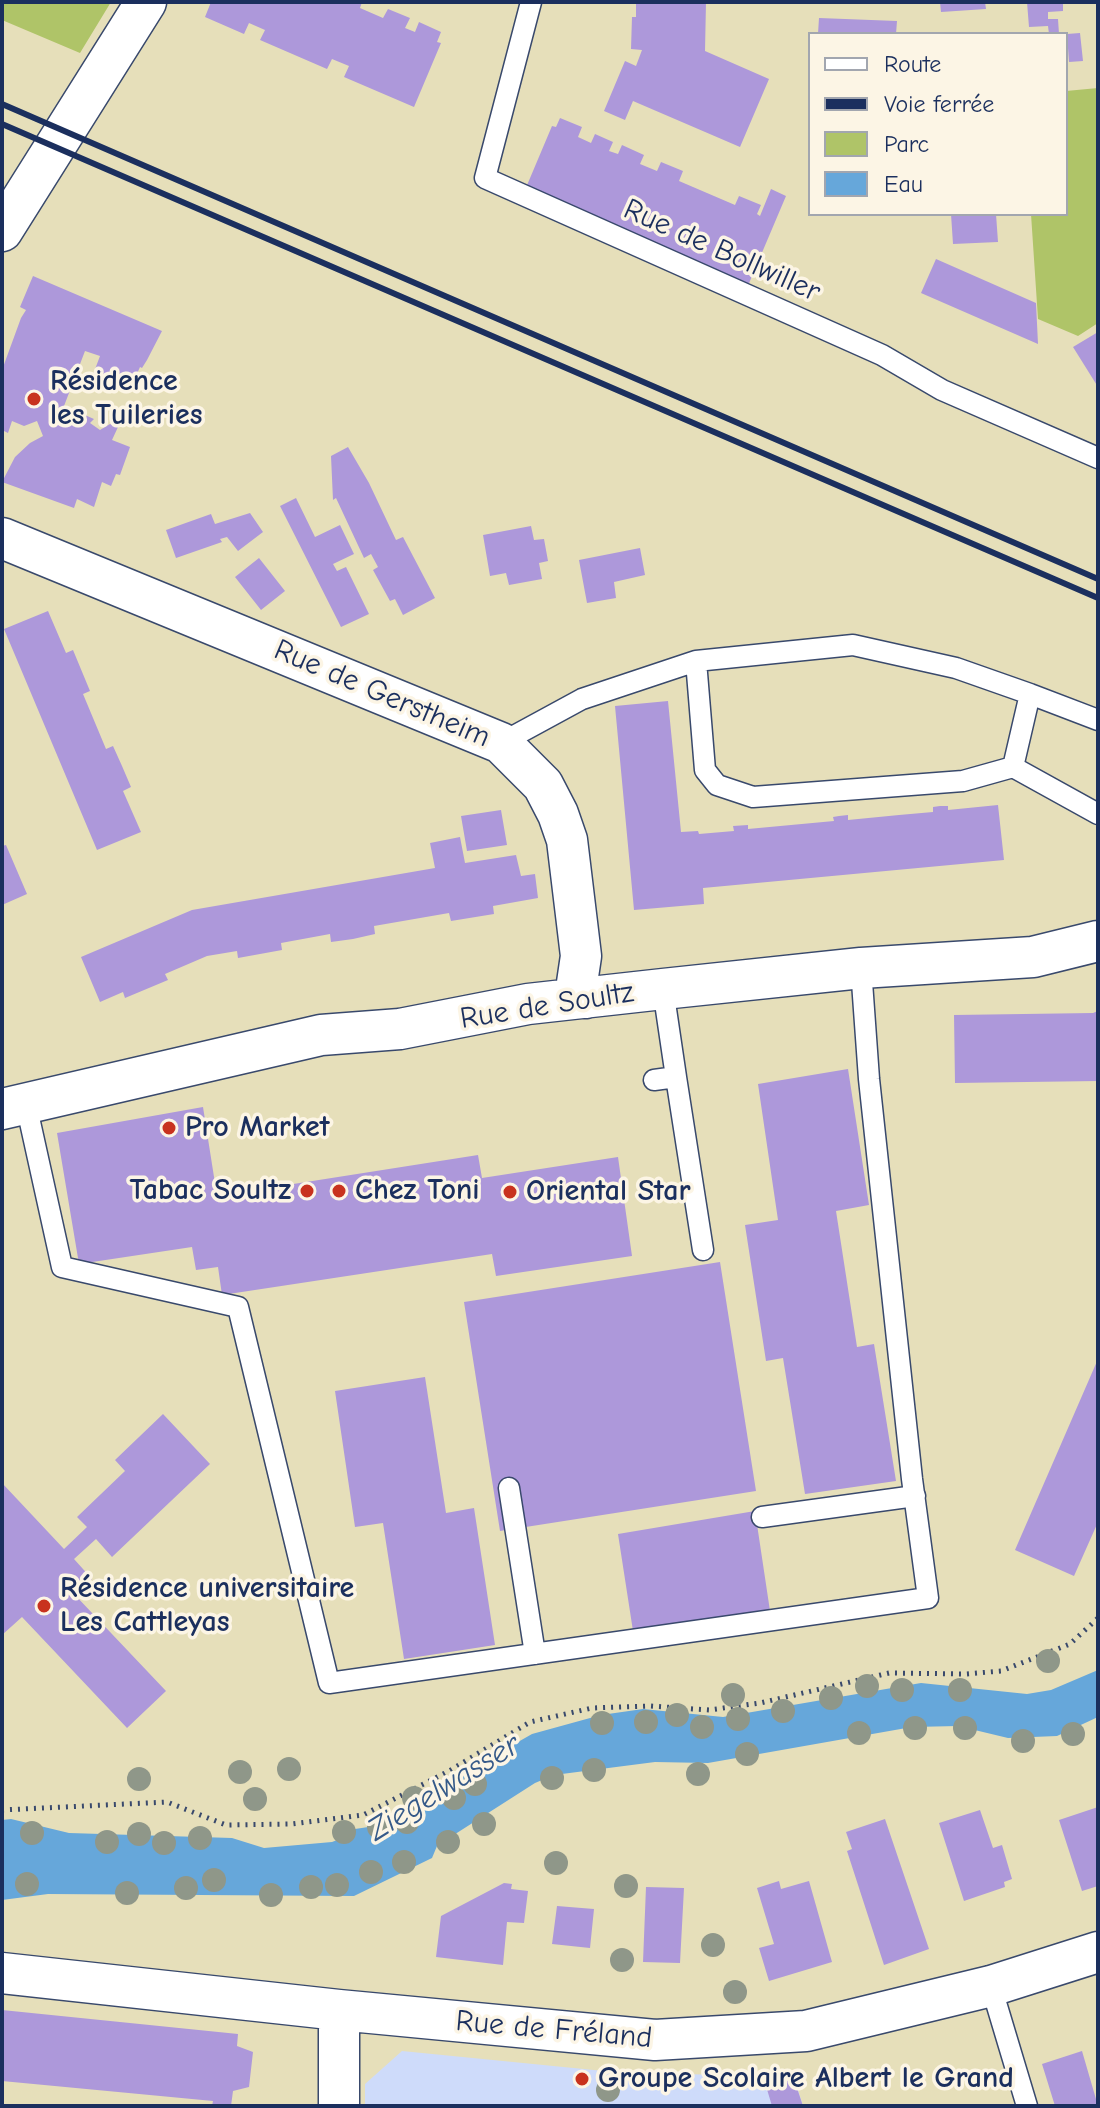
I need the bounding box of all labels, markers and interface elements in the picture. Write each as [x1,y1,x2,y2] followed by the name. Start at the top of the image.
[808,32,1068,216] legend
[884,50,941,78] text: Route
[884,90,994,118] text: Voie ferrée
[884,130,929,158] text: Parc
[884,170,923,198] text: Eau
[618,192,826,310] street label: Rue de Bollwiller
[50,364,202,434] place label: Résidence les Tuileries
[25,390,43,408] marker: Résidence les Tuileries
[268,632,496,756] street label: Rue de Gerstheim
[458,975,636,1037] street label: Rue de Soultz
[185,1110,330,1146] place label: Pro Market
[160,1119,178,1137] marker: Pro Market
[129,1173,291,1209] place label: Tabac Soultz
[355,1173,480,1209] place label: Chez Toni
[526,1174,690,1210] place label: Oriental Star
[298,1182,316,1200] marker: Tabac Soultz
[330,1182,348,1200] marker: Chez Toni
[501,1183,519,1201] marker: Oriental Star
[60,1571,354,1642] place label: Résidence universitaire Les Cattleyas
[35,1597,53,1615] marker: Résidence universitaire Les Cattleyas
[361,1726,527,1850] water label: Ziegelwasser
[454,2003,654,2057] street label: Rue de Fréland
[598,2061,1014,2097] place label: Groupe Scolaire Albert le Grand
[573,2070,591,2088] marker: Groupe Scolaire Albert le Grand

